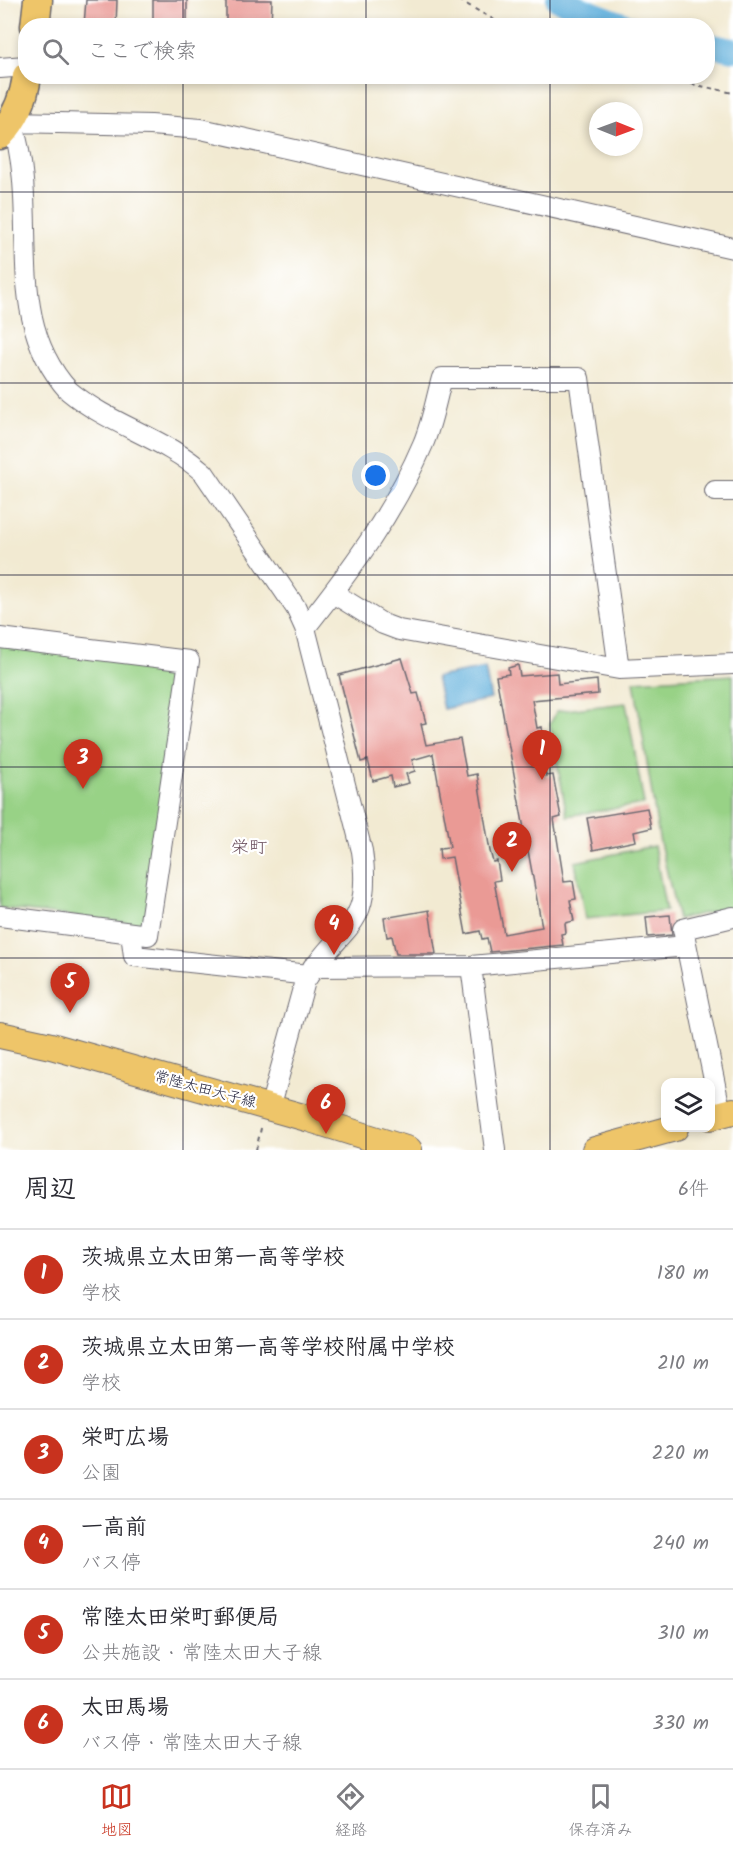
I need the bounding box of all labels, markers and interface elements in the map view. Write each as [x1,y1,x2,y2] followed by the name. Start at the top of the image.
[18,18,715,84] search box
[39,35,72,68] icon: search
[87,35,197,70] text: ここで検索
[589,102,643,156] north arrow
[361,461,390,490] your location
[522,730,562,780] pin: 1
[64,740,103,789] pin: 3
[492,822,532,872] pin: 2
[231,834,267,863] district label: 栄町
[314,906,354,955] pin: 4
[50,964,90,1013] pin: 5
[151,1065,259,1115] street label: 常陸太田大子線
[661,1078,715,1132] map controls
[661,1078,715,1132] button: layers
[306,1084,346,1134] pin: 6
[24,1169,76,1211] text: 周辺
[678,1174,709,1206] text: 6件
[81,1241,345,1276] text: 茨城県立太田第一高等学校
[40,1258,47,1290] text: 1
[657,1258,709,1290] text: 180 m
[81,1278,121,1310] text: 学校
[81,1331,455,1366] text: 茨城県立太田第一高等学校附属中学校
[38,1348,49,1380] text: 2
[657,1348,709,1380] text: 210 m
[81,1368,121,1400] text: 学校
[81,1421,169,1456] text: 栄町広場
[38,1438,49,1470] text: 3
[652,1438,709,1470] text: 220 m
[81,1458,121,1490] text: 公園
[81,1511,147,1546] text: 一高前
[38,1528,49,1560] text: 4
[652,1528,709,1560] text: 240 m
[81,1548,141,1580] text: バス停
[81,1601,279,1636] text: 常陸太田栄町郵便局
[38,1618,49,1650] text: 5
[657,1618,709,1650] text: 310 m
[81,1638,322,1670] text: 公共施設 · 常陸太田大子線
[81,1691,169,1726] text: 太田馬場
[38,1708,49,1740] text: 6
[652,1708,709,1740] text: 330 m
[81,1728,302,1760] text: バス停 · 常陸太田大子線
[100,1780,133,1843] tab: 地図
[334,1780,367,1843] tab: 経路
[568,1780,632,1843] tab: 保存済み

